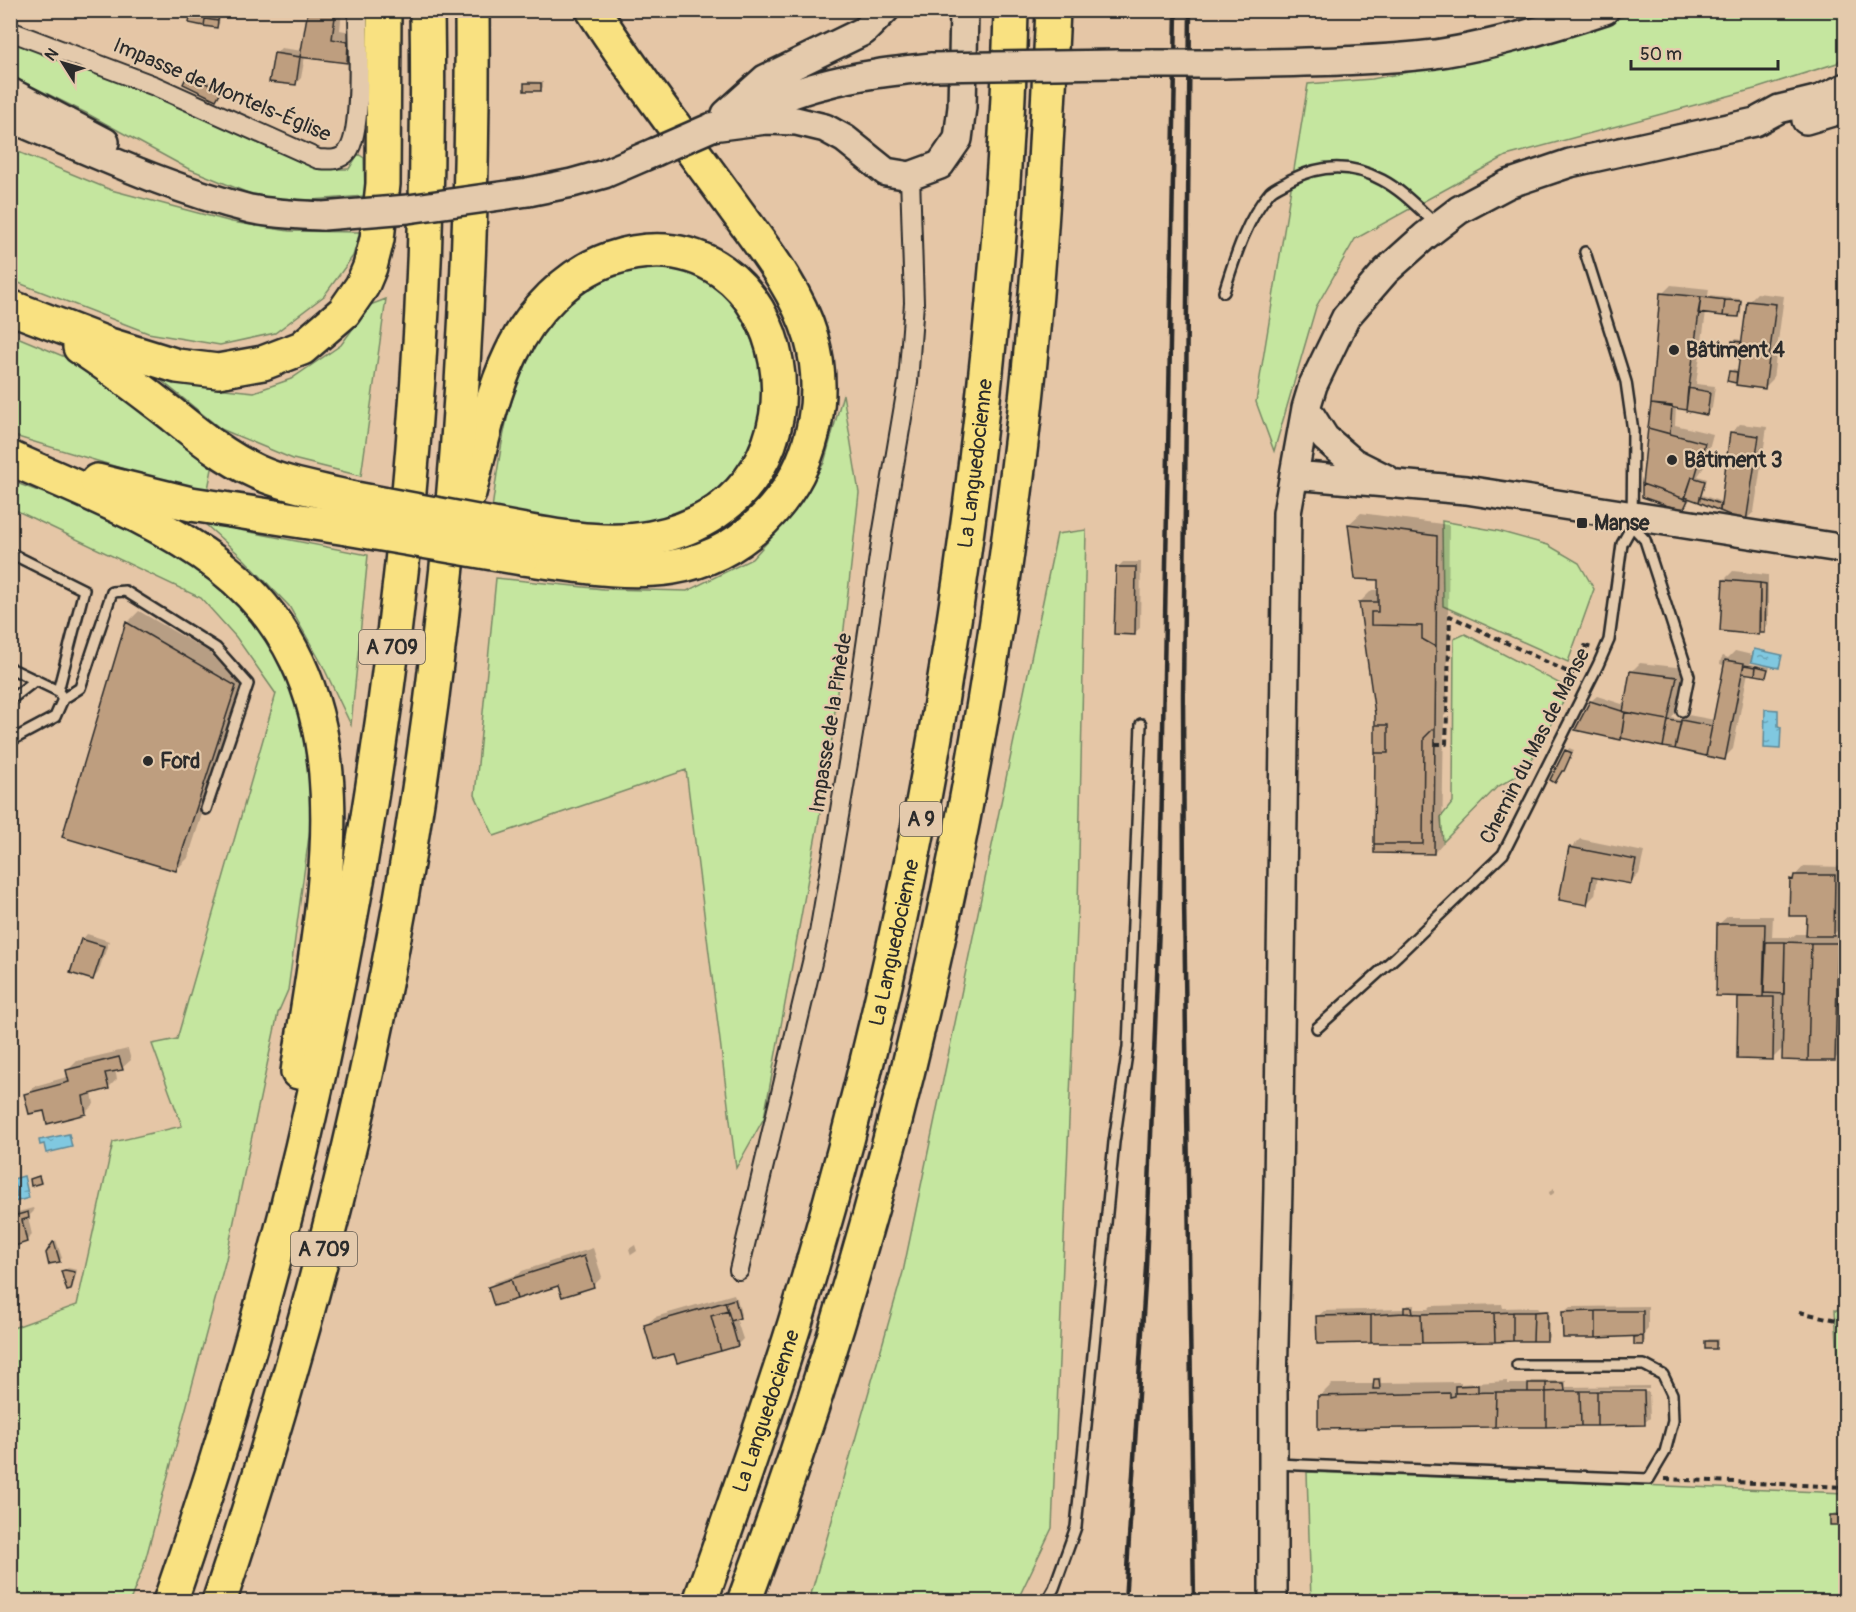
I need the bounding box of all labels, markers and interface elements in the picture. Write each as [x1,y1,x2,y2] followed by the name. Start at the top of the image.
[109,32,336,148] street label: Impasse de Montels-Église
[33,33,93,93] north arrow
[1631,33,1778,71] scale bar
[1640,43,1682,66] text: 50 m
[41,44,63,65] text: N
[1686,337,1786,364] place label: Bâtiment 4
[1667,343,1681,357] marker: Bâtiment 4
[951,377,999,550] street label: La Languedocienne
[1684,447,1782,474] place label: Bâtiment 3
[1665,453,1679,467] marker: Bâtiment 3
[1594,510,1650,537] place label: Manse
[1575,516,1589,530] marker: Manse
[359,630,425,664] road number: A 709
[803,631,859,815] street label: Impasse de la Pinède
[1474,643,1597,849] street label: Chemin du Mas de Manse
[160,748,200,775] place label: Ford
[141,754,155,768] marker: Ford
[900,802,942,836] road number: A 9
[863,856,925,1029] street label: La Languedocienne
[291,1232,357,1266] road number: A 709
[726,1326,806,1496] street label: La Languedocienne

